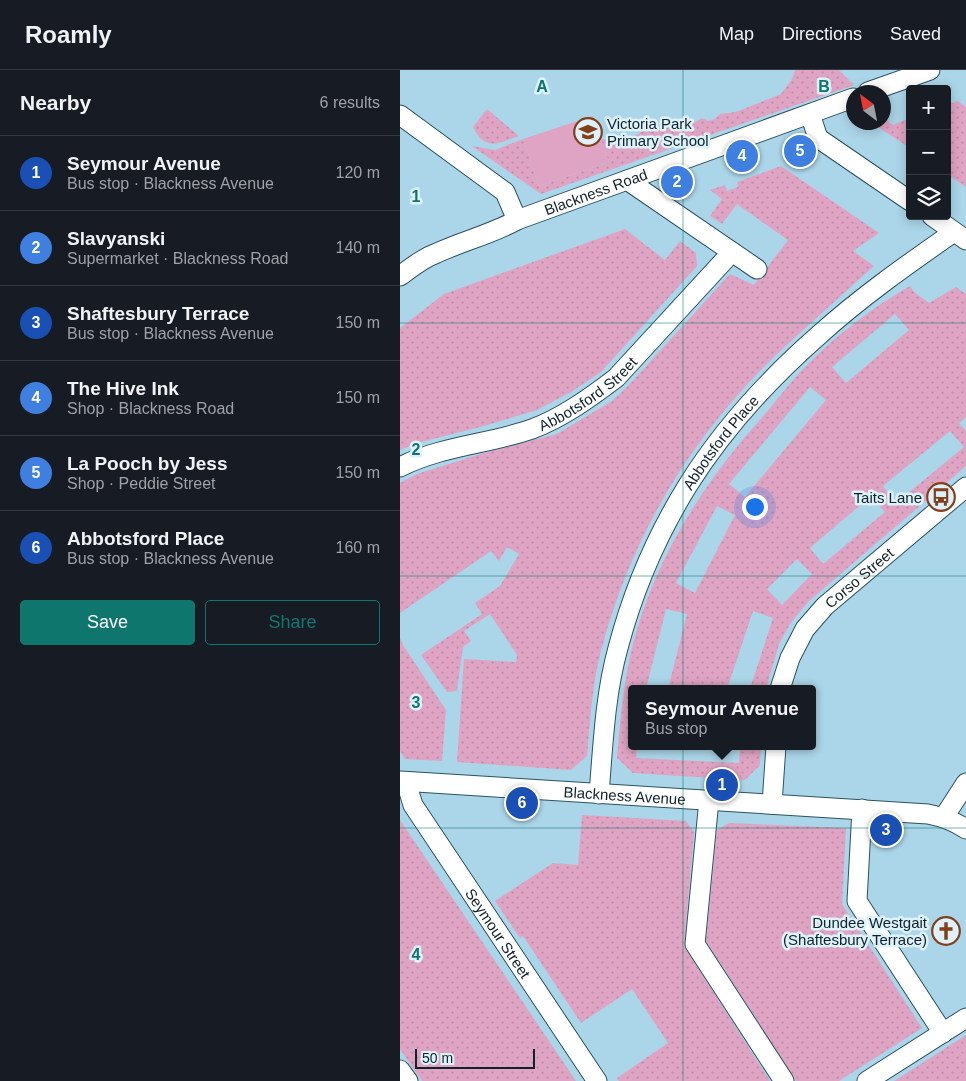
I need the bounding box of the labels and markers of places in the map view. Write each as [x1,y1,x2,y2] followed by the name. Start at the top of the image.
[607,115,709,149] place label: Victoria Park Primary School
[573,117,603,147] school or university icon: Victoria Park Primary School
[784,132,816,170] pin: 5
[726,137,758,175] pin: 4
[661,163,693,201] pin: 2
[926,482,956,512] bus stop icon: Taits Lane
[854,489,922,506] place label: Taits Lane
[706,766,738,804] pin: 1
[506,784,538,822] pin: 6
[870,811,902,849] pin: 3
[783,914,928,948] place label: Dundee Westgait (Shaftesbury Terrace)
[931,916,961,946] church icon: Dundee Westgait (Shaftesbury Terrace)

